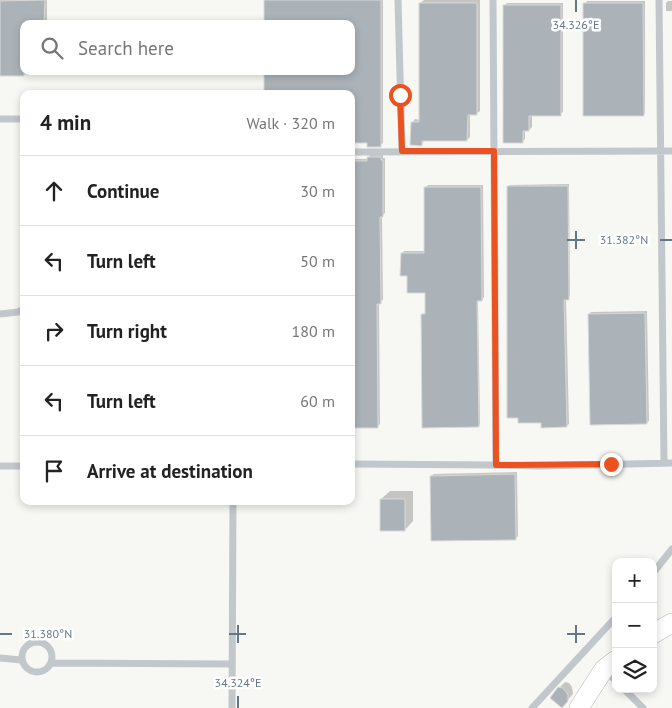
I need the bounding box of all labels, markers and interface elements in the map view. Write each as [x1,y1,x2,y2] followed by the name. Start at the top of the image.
[553,17,599,32] text: 34.326°E
[20,20,355,75] search box
[38,34,66,62] icon: search
[78,36,174,60] text: Search here
[389,84,412,107] route start
[40,109,91,136] text: 4 min
[246,113,335,133] text: Walk · 320 m
[40,177,68,205] icon: ahead
[87,179,159,203] text: Continue
[300,181,335,201] text: 30 m
[600,232,648,247] text: 31.382°N
[40,247,68,275] icon: left
[87,249,156,273] text: Turn left
[300,251,335,271] text: 50 m
[40,317,68,345] icon: right
[87,319,167,343] text: Turn right
[292,321,335,341] text: 180 m
[40,387,68,415] icon: left
[87,389,156,413] text: Turn left
[300,391,335,411] text: 60 m
[600,453,623,476] route end
[40,457,68,485] icon: arrive
[87,459,253,483] text: Arrive at destination
[612,558,657,693] map controls
[612,558,657,603] button: +
[612,603,657,648] button: −
[24,626,72,641] text: 31.380°N
[612,648,657,693] button: layers
[215,675,261,690] text: 34.324°E

